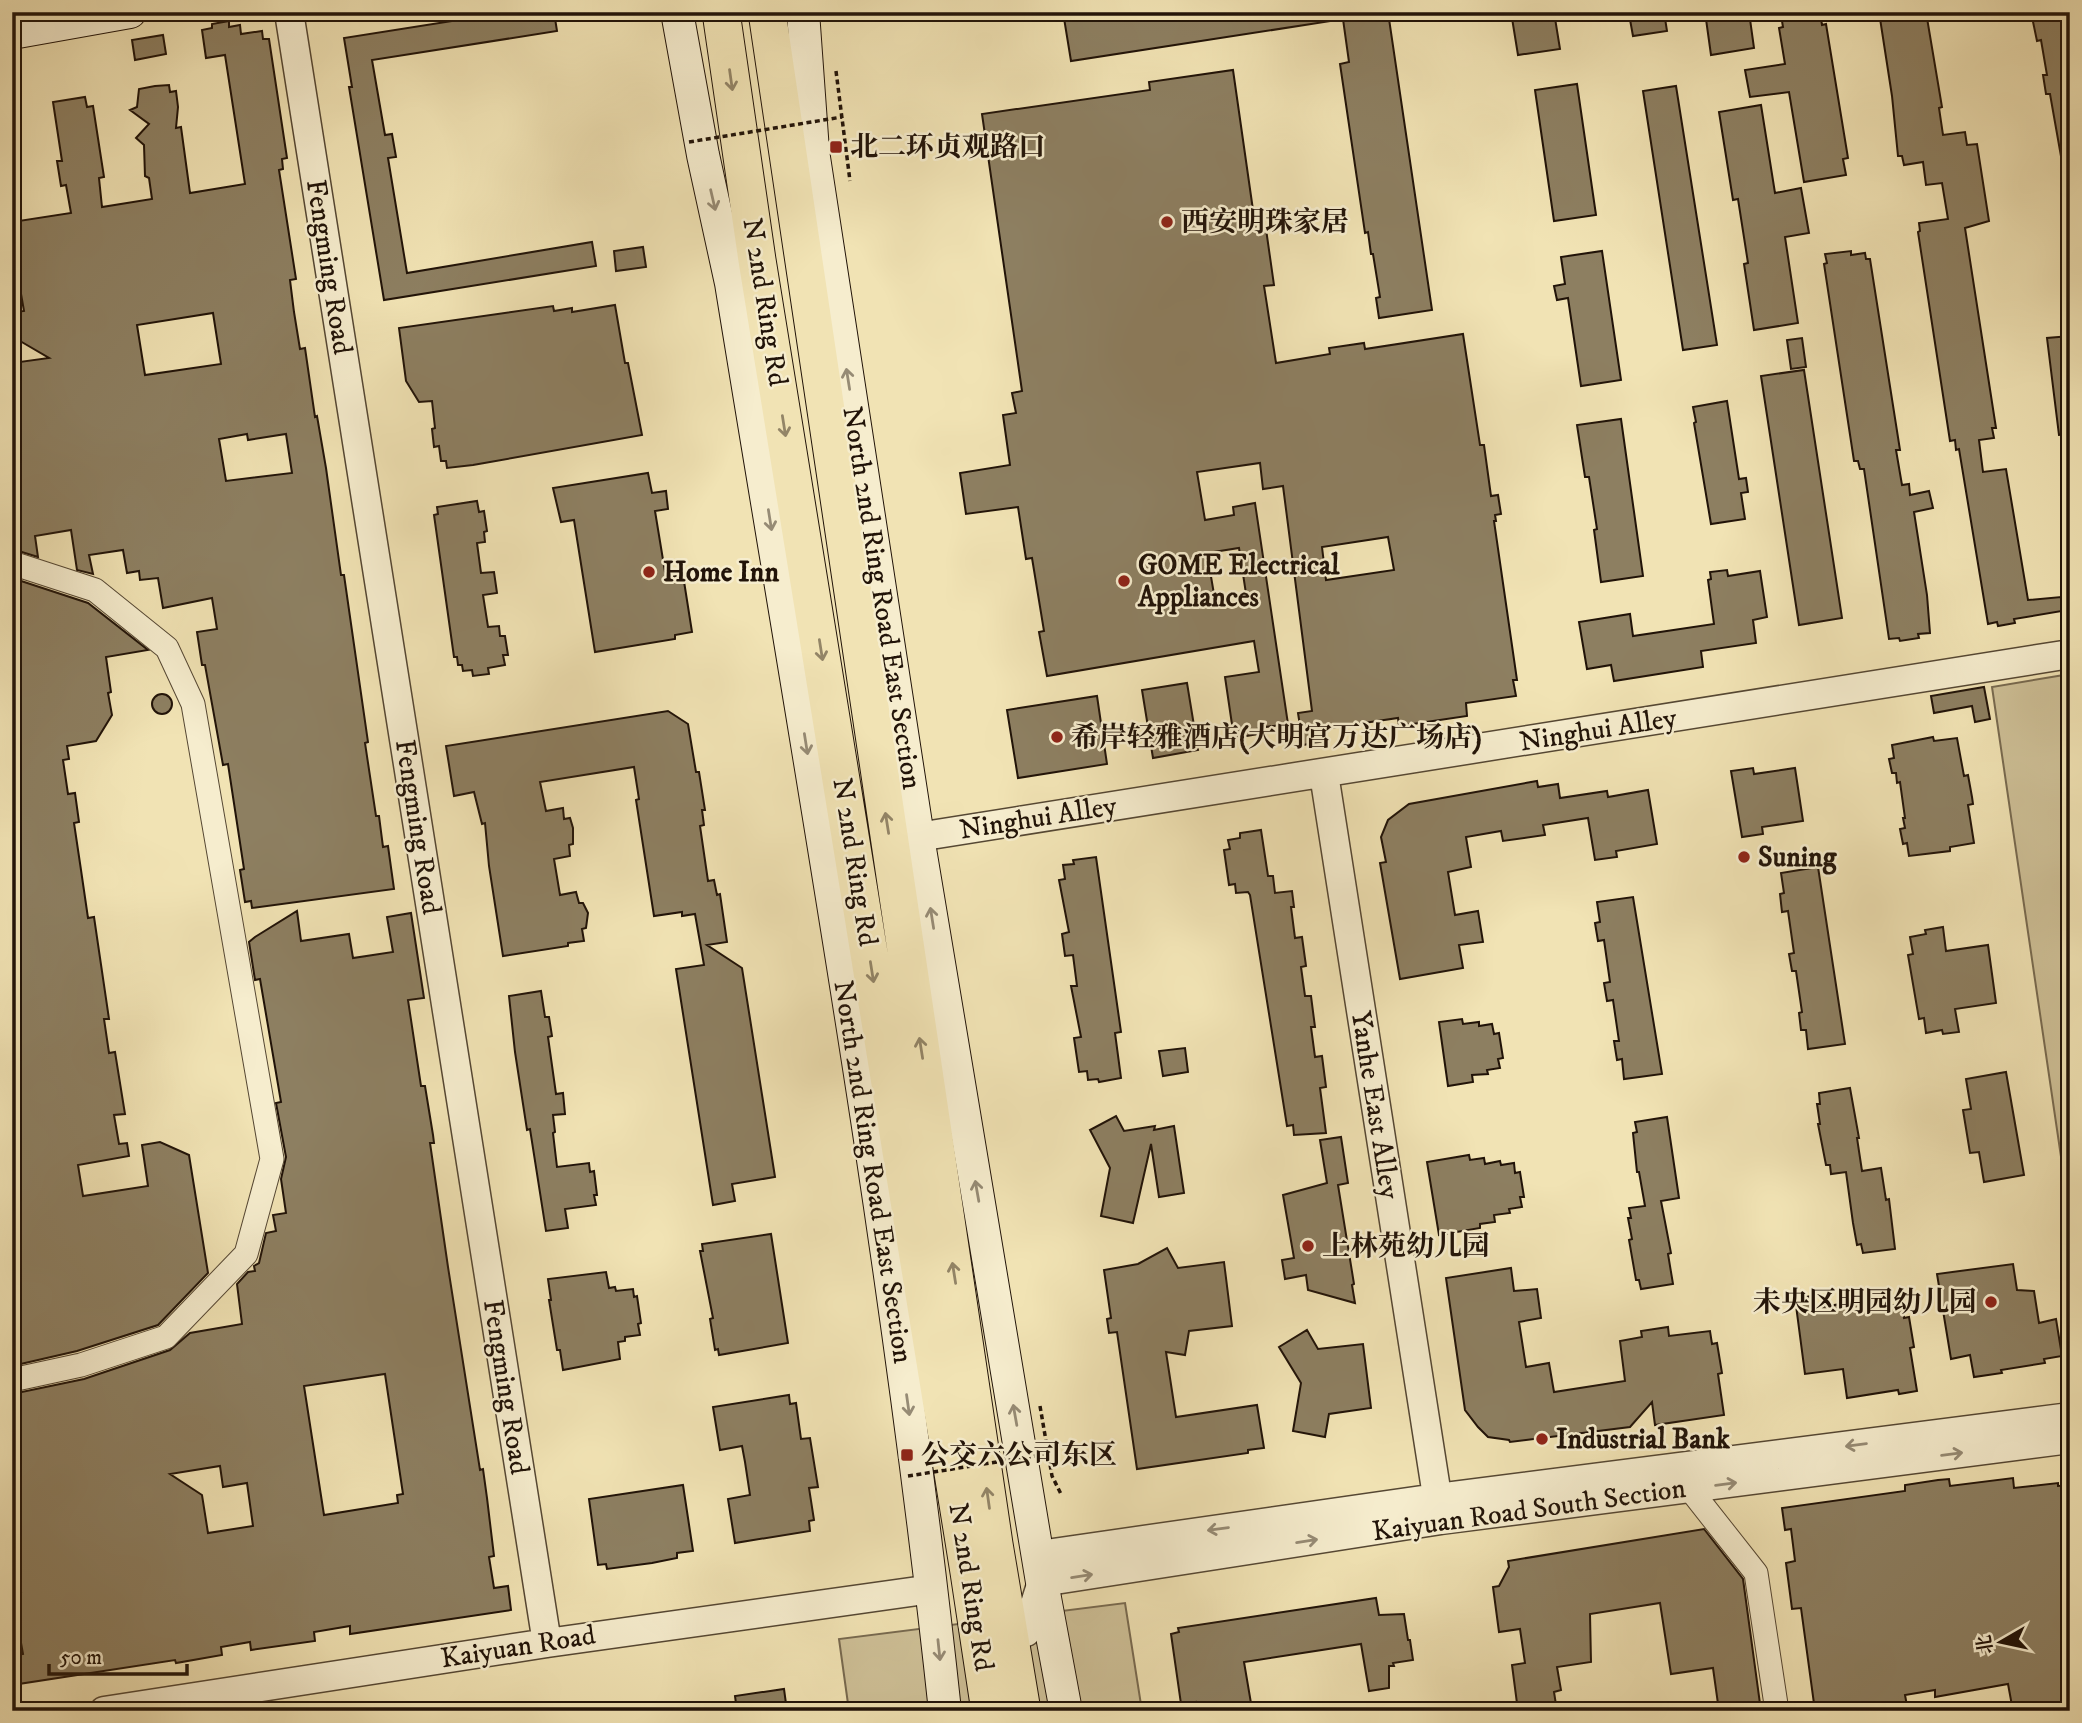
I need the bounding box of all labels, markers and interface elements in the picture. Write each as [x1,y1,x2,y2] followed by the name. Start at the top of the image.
[725,68,738,91] one-way arrow
[850,130,1046,165] place label: 北二环贞观路口
[828,139,844,155] marker: 北二环贞观路口
[298,177,360,357] street label: Fengming Road
[706,188,720,211] one-way arrow
[1181,205,1349,240] place label: 西安明珠家居
[1159,214,1175,230] marker: 西安明珠家居
[734,215,796,389] street label: N 2nd Ring Rd
[841,368,854,391] one-way arrow
[834,404,930,792] street label: North 2nd Ring Road East Section
[778,414,791,437] one-way arrow
[764,508,777,531] one-way arrow
[1137,548,1340,615] place label: GOME Electrical Appliances
[663,555,779,590] place label: Home Inn
[641,564,657,580] marker: Home Inn
[1116,573,1132,589] marker: GOME Electrical Appliances
[814,638,827,661] one-way arrow
[1517,700,1680,760] street label: Ninghui Alley
[1071,720,1482,755] place label: 希岸轻雅酒店(大明宫万达广场店)
[1049,729,1065,745] marker: 希岸轻雅酒店(大明宫万达广场店)
[800,733,813,755] one-way arrow
[387,737,449,917] street label: Fengming Road
[824,775,886,949] street label: N 2nd Ring Rd
[957,788,1120,848] street label: Ninghui Alley
[880,812,893,835] one-way arrow
[1758,840,1838,875] place label: Suning
[1736,849,1752,865] marker: Suning
[925,907,938,930] one-way arrow
[866,960,879,983] one-way arrow
[825,978,921,1366] street label: North 2nd Ring Road East Section
[1343,1008,1407,1202] street label: Yanhe East Alley
[914,1037,927,1060] one-way arrow
[970,1180,984,1203] one-way arrow
[1322,1229,1490,1264] place label: 上林苑幼儿园
[1300,1238,1316,1254] marker: 上林苑幼儿园
[948,1262,961,1285] one-way arrow
[1753,1285,1977,1320] place label: 未央区明园幼儿园
[1983,1294,1999,1310] marker: 未央区明园幼儿园
[475,1297,537,1477] street label: Fengming Road
[902,1393,915,1416] one-way arrow
[1008,1404,1021,1427] one-way arrow
[1556,1422,1731,1457] place label: Industrial Bank
[1534,1431,1550,1447] marker: Industrial Bank
[921,1438,1117,1473] place label: 公交六公司东区
[1845,1439,1868,1452] one-way arrow
[899,1447,915,1463] marker: 公交六公司东区
[1940,1448,1963,1461] one-way arrow
[1370,1471,1688,1549] street label: Kaiyuan Road South Section
[1714,1477,1737,1490] one-way arrow
[981,1487,994,1510] one-way arrow
[940,1500,1002,1674] street label: N 2nd Ring Rd
[1207,1523,1230,1536] one-way arrow
[1295,1534,1318,1547] one-way arrow
[1070,1569,1093,1582] one-way arrow
[1966,1608,2036,1678] north arrow
[438,1618,598,1676] street label: Kaiyuan Road
[49,1632,187,1676] scale bar
[1973,1633,1999,1656] text: 北
[932,1638,945,1661] one-way arrow
[60,1645,102,1671] text: 50 m

